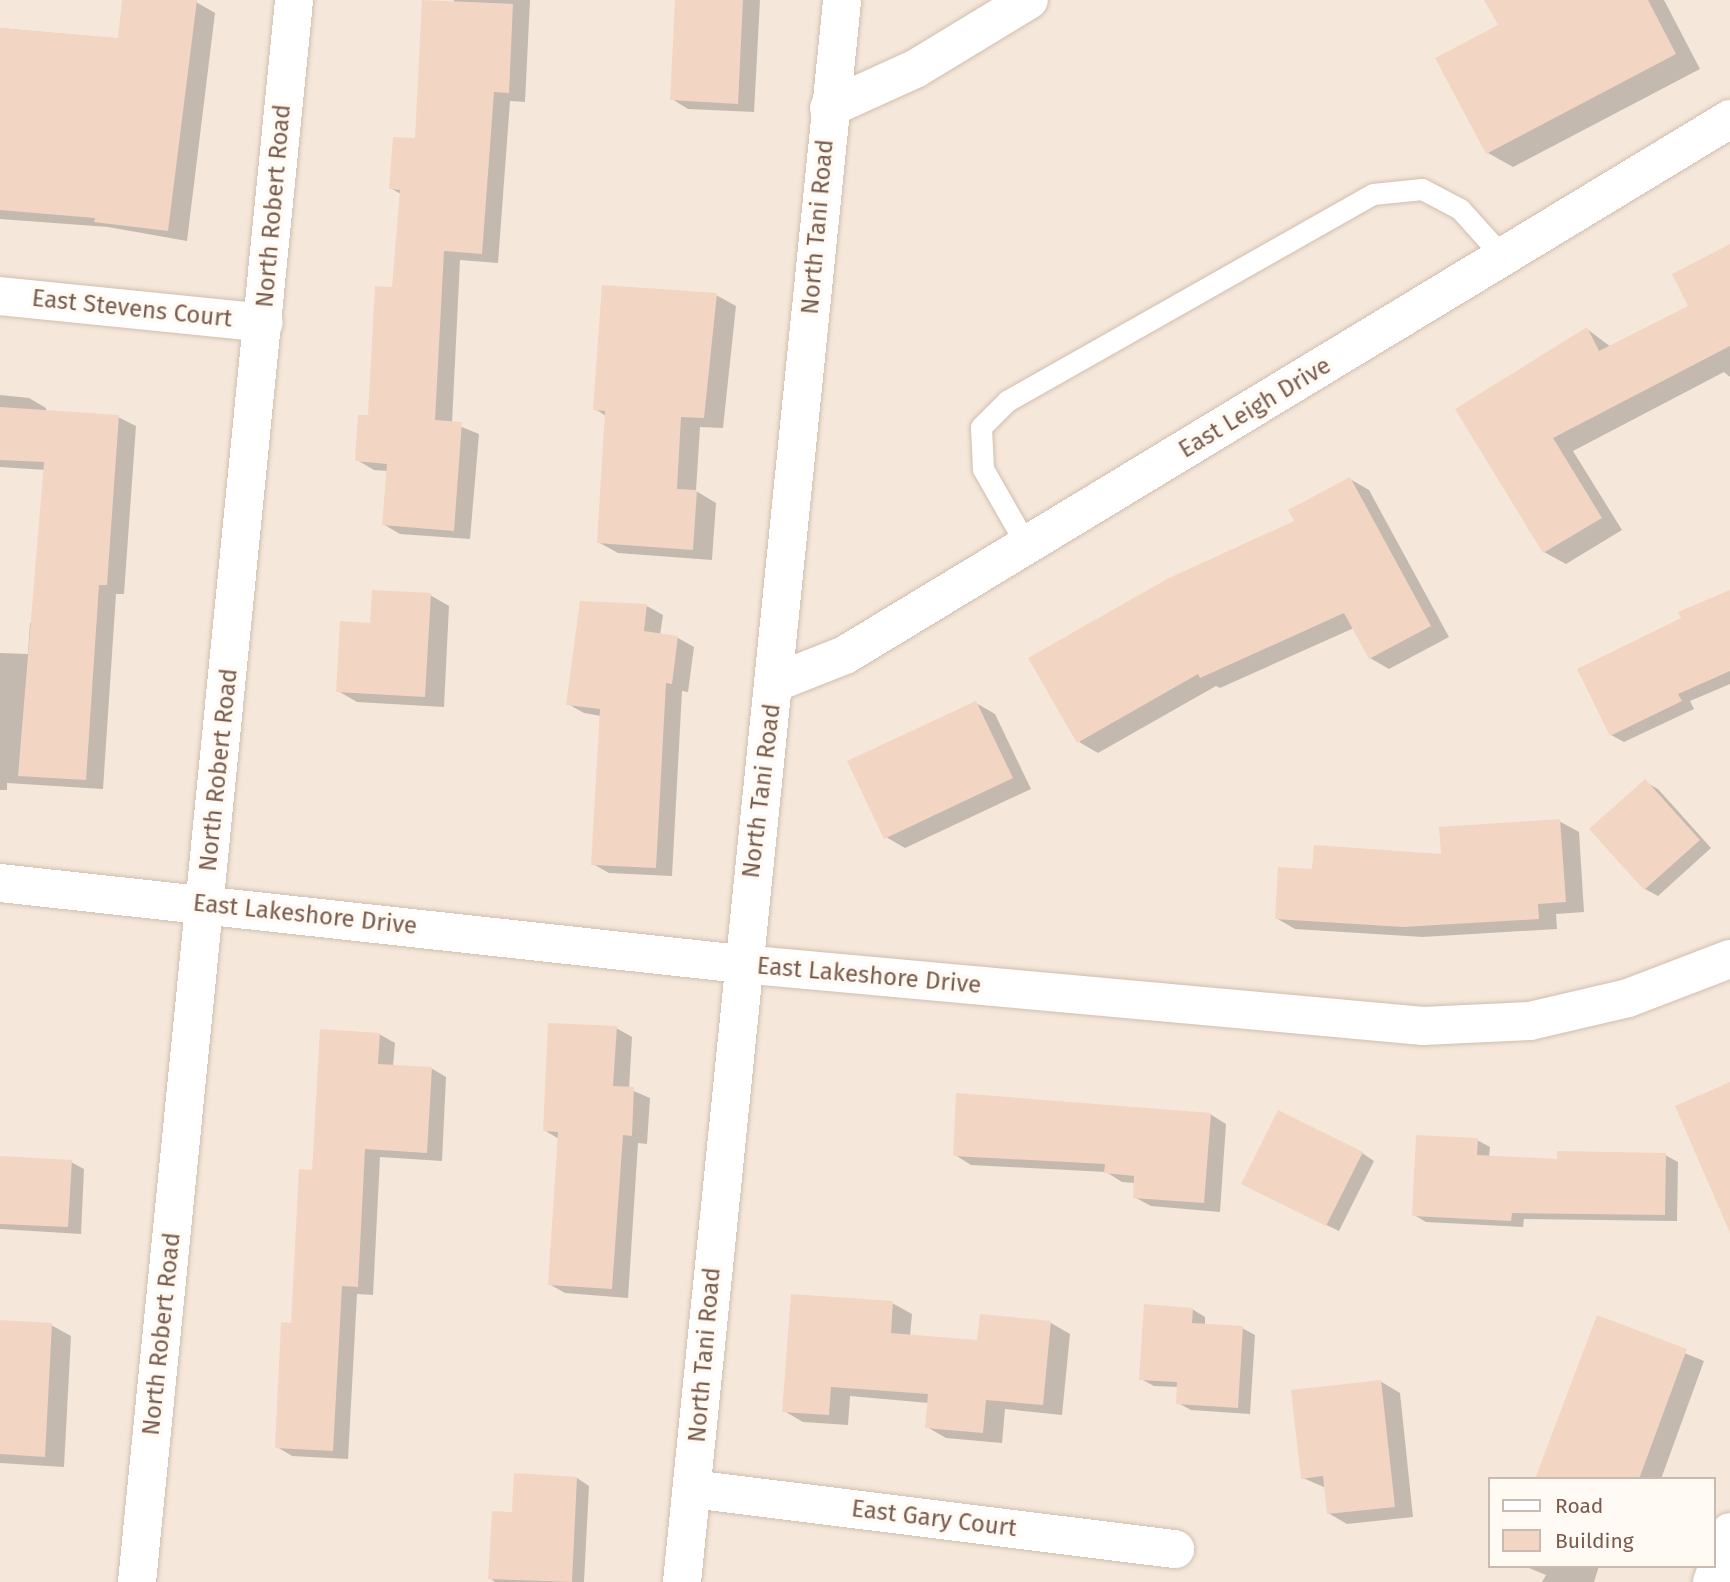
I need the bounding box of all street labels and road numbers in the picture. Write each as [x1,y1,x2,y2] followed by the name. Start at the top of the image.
[251,103,297,309] street label: North Robert Road
[796,138,840,316] street label: North Tani Road
[30,284,234,334] street label: East Stevens Court
[1174,351,1336,465] street label: East Leigh Drive
[194,667,244,873] street label: North Robert Road
[737,702,787,880] street label: North Tani Road
[192,889,418,941] street label: East Lakeshore Drive
[756,952,982,1000] street label: East Lakeshore Drive
[137,1231,187,1437] street label: North Robert Road
[683,1266,727,1444] street label: North Tani Road
[850,1495,1018,1543] street label: East Gary Court

